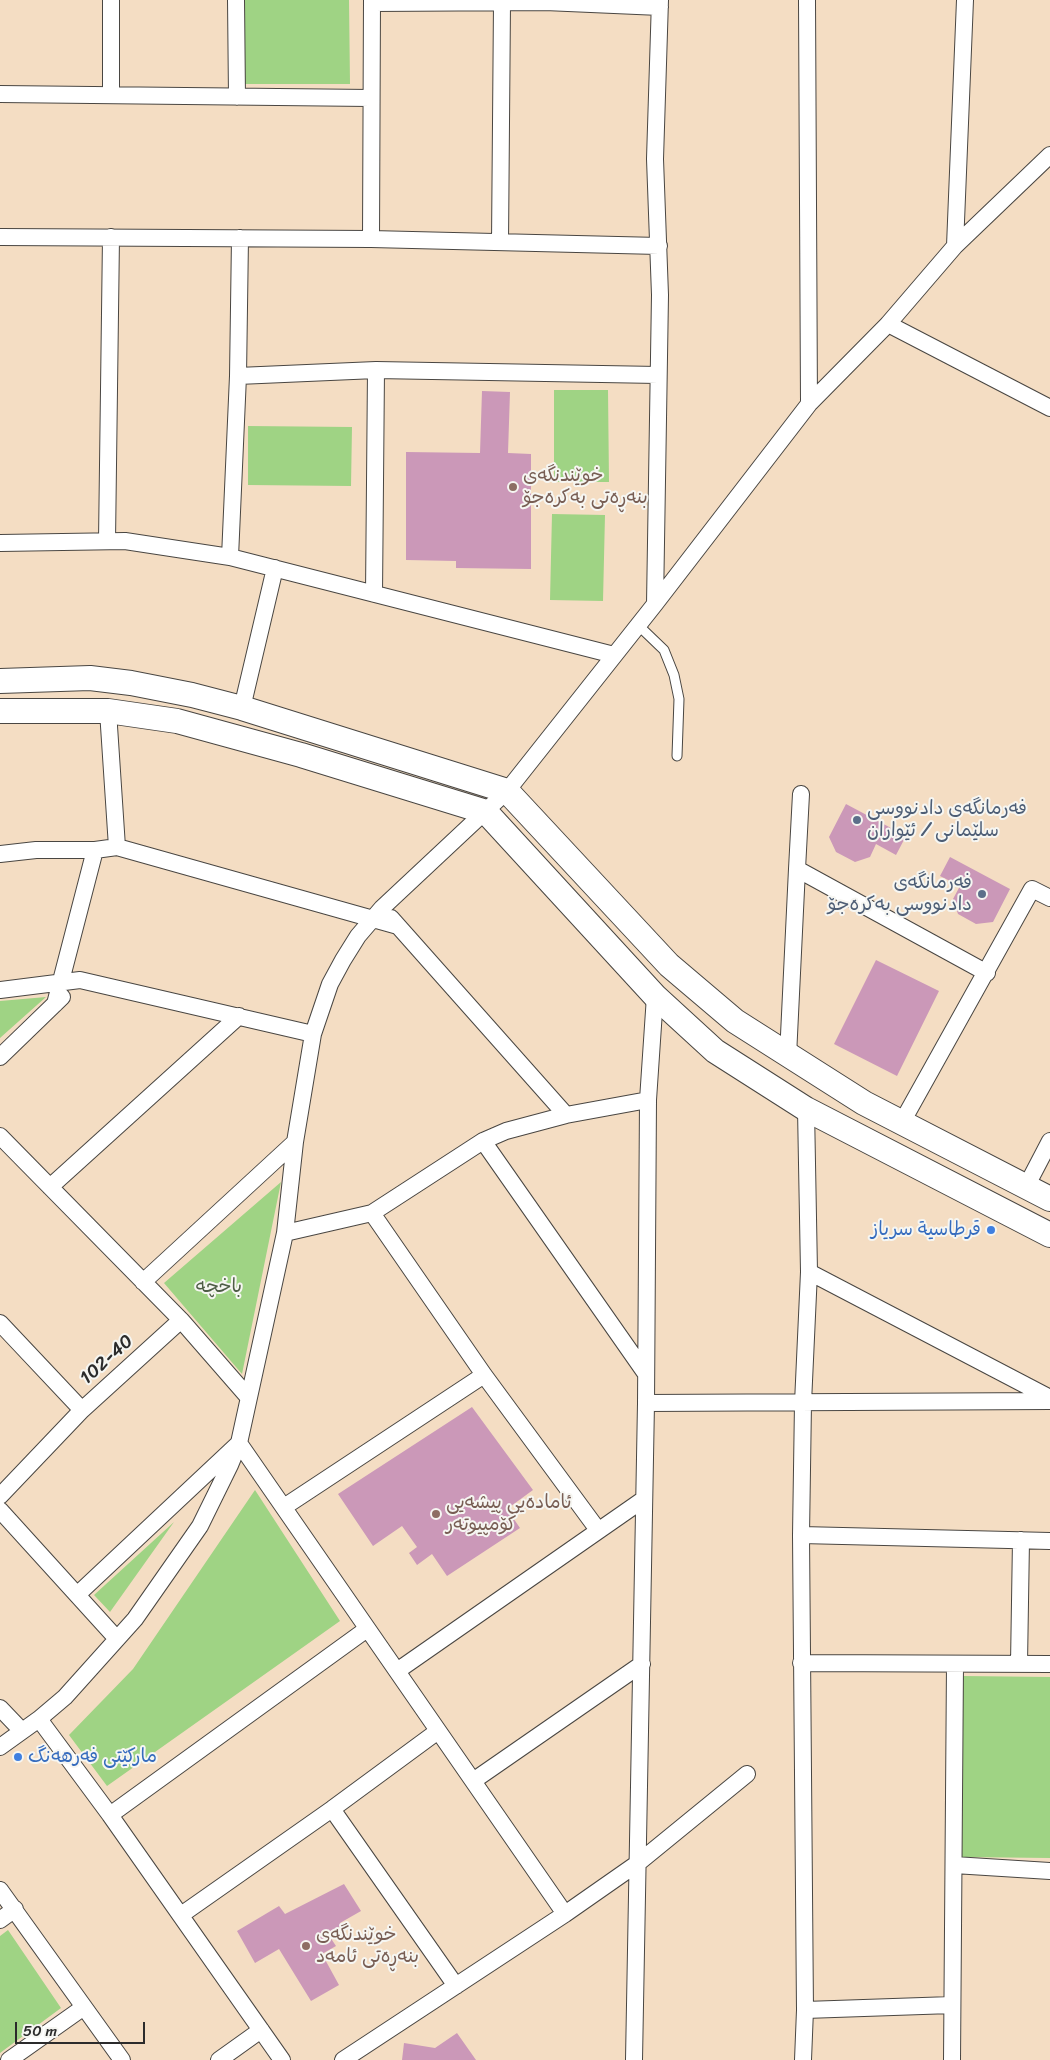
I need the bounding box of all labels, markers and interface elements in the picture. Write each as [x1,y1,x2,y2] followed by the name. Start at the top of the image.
[523,465,648,509] place label: خوێندنگەی بنەڕەتی بەکرەجۆ
[507,481,519,493] marker: خوێندنگەی بنەڕەتی بەکرەجۆ
[867,798,1027,842] place label: فەرمانگەی دادنووسی سلێمانی / ئێواران
[851,814,863,826] marker: فەرمانگەی دادنووسی سلێمانی / ئێواران
[828,872,972,916] place label: فەرمانگەی دادنووسی بەکرەجۆ
[976,888,988,900] marker: فەرمانگەی دادنووسی بەکرەجۆ
[871,1219,981,1241] place label: قرطاسية سرياز
[985,1224,997,1236] marker: قرطاسية سرياز
[196,1276,242,1298] park label: باخچە
[76,1330,138,1390] street label: 102-40
[446,1492,571,1536] place label: ئامادەیی پیشەیی کۆمپیوتەر
[430,1508,442,1520] marker: ئامادەیی پیشەیی کۆمپیوتەر
[28,1746,157,1768] place label: مارکێتی فەرهەنگ
[12,1751,24,1763] marker: مارکێتی فەرهەنگ
[316,1924,419,1968] place label: خوێندنگەی بنەڕەتی ئامەد
[300,1940,312,1952] marker: خوێندنگەی بنەڕەتی ئامەد
[18,2012,148,2044] scale bar
[23,2018,57,2044] text: 50 m

